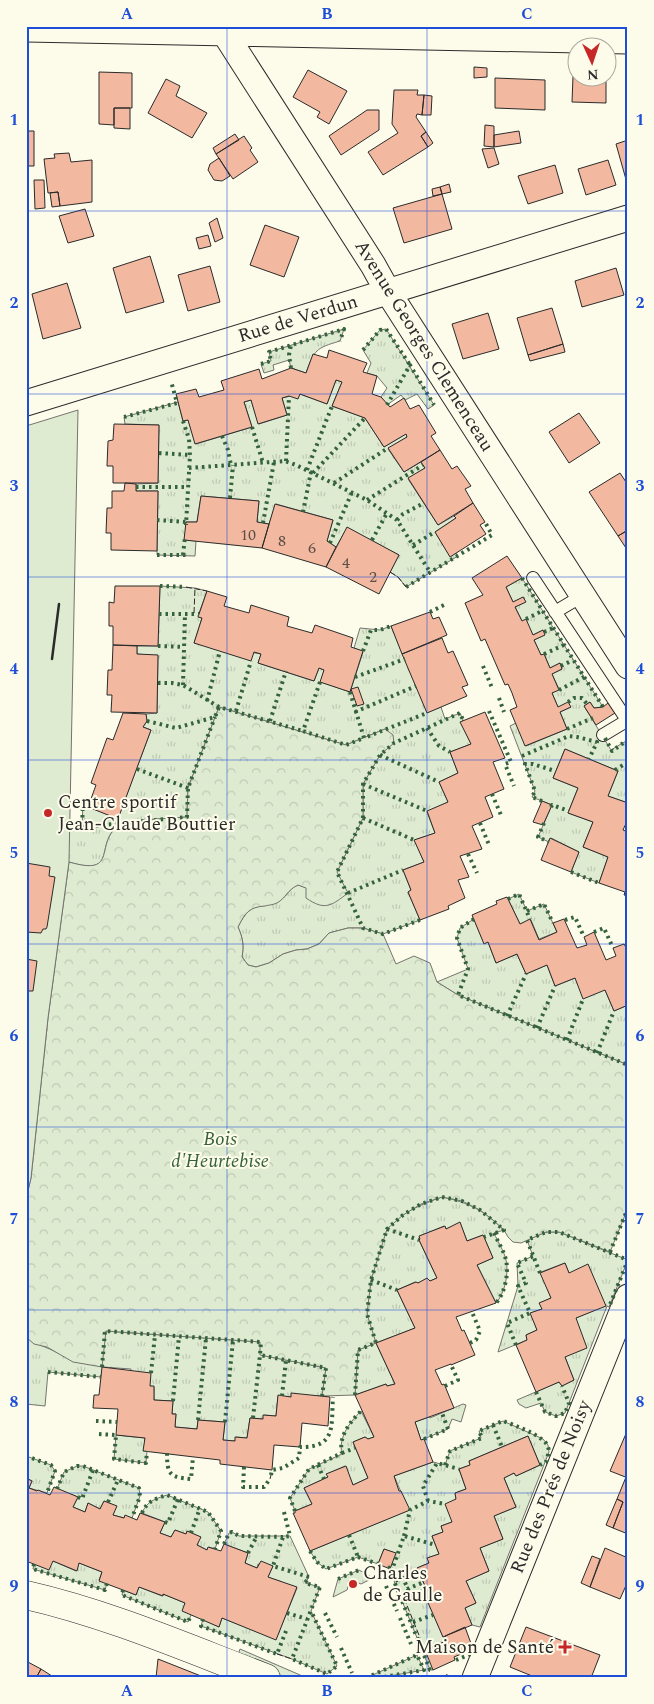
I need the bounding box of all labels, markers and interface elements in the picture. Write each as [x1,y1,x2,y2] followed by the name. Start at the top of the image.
[121,2,134,26] text: A
[321,2,333,26] text: B
[521,2,533,26] text: C
[566,38,616,88] north arrow
[586,64,599,85] text: N
[10,108,18,132] text: 1
[636,108,644,132] text: 1
[347,234,501,458] street label: Avenue Georges Clemenceau
[235,287,361,351] street label: Rue de Verdun
[10,291,19,315] text: 2
[636,291,645,315] text: 2
[10,474,19,498] text: 3
[636,474,645,498] text: 3
[240,523,256,547] house number: 10
[278,529,286,553] house number: 8
[308,536,316,560] house number: 6
[342,551,350,575] house number: 4
[369,565,377,589] house number: 2
[10,657,19,681] text: 4
[636,657,645,681] text: 4
[58,788,236,839] place label: Centre sportif Jean-Claude Bouttier
[42,807,54,819] marker: Centre sportif Jean-Claude Bouttier
[10,841,18,865] text: 5
[636,841,644,865] text: 5
[10,1024,19,1048] text: 6
[636,1024,645,1048] text: 6
[171,1125,269,1176] park label: Bois d'Heurtebise
[10,1207,19,1231] text: 7
[636,1207,645,1231] text: 7
[10,1390,19,1414] text: 8
[636,1390,645,1414] text: 8
[503,1395,599,1578] street label: Rue des Prés de Noisy
[363,1559,442,1610] place label: Charles de Gaulle
[10,1574,19,1598] text: 9
[636,1574,645,1598] text: 9
[347,1578,359,1590] marker: Charles de Gaulle
[415,1633,554,1662] place label: Maison de Santé
[558,1640,572,1654] marker: Maison de Santé
[121,1679,134,1703] text: A
[321,1679,333,1703] text: B
[521,1679,533,1703] text: C

